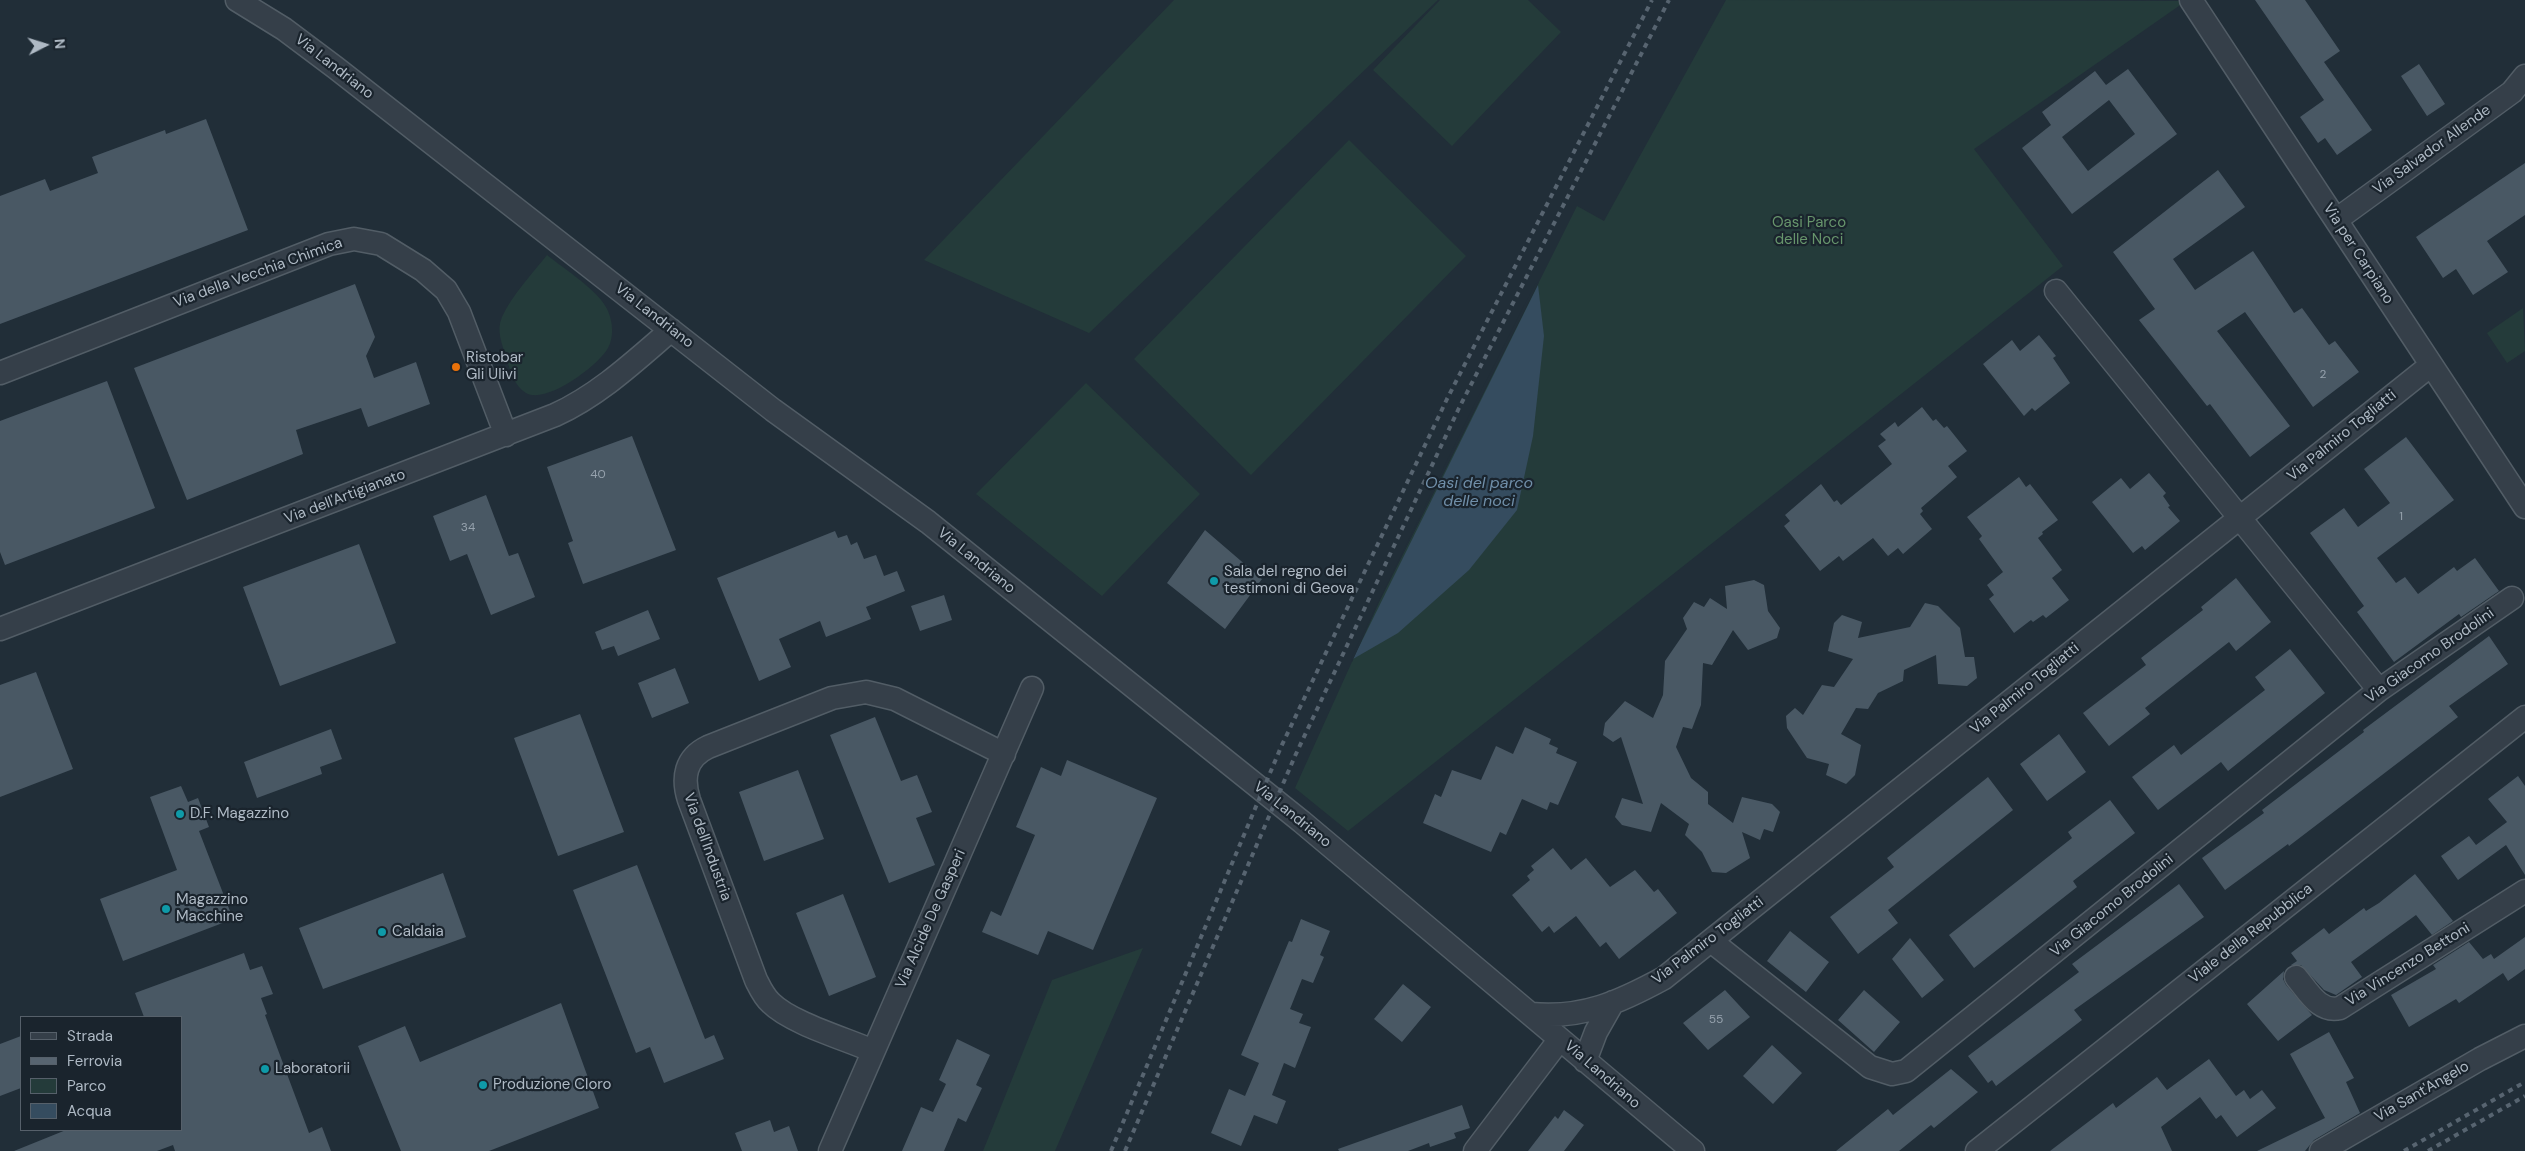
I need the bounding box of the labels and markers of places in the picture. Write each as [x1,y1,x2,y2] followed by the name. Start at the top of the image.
[466,349,523,384] place label: Ristobar Gli Ulivi
[450,361,462,373] marker: Ristobar Gli Ulivi
[1224,563,1354,598] place label: Sala del regno dei testimoni di Geova
[1208,575,1220,587] marker: Sala del regno dei testimoni di Geova
[190,805,289,823] place label: D.F. Magazzino
[174,808,186,820] marker: D.F. Magazzino
[176,891,248,926] place label: Magazzino Macchine
[160,903,172,915] marker: Magazzino Macchine
[392,923,444,941] place label: Caldaia
[376,926,388,938] marker: Caldaia
[275,1060,350,1078] place label: Laboratorii
[259,1063,271,1075] marker: Laboratorii
[493,1076,611,1094] place label: Produzione Cloro
[477,1079,489,1091] marker: Produzione Cloro

